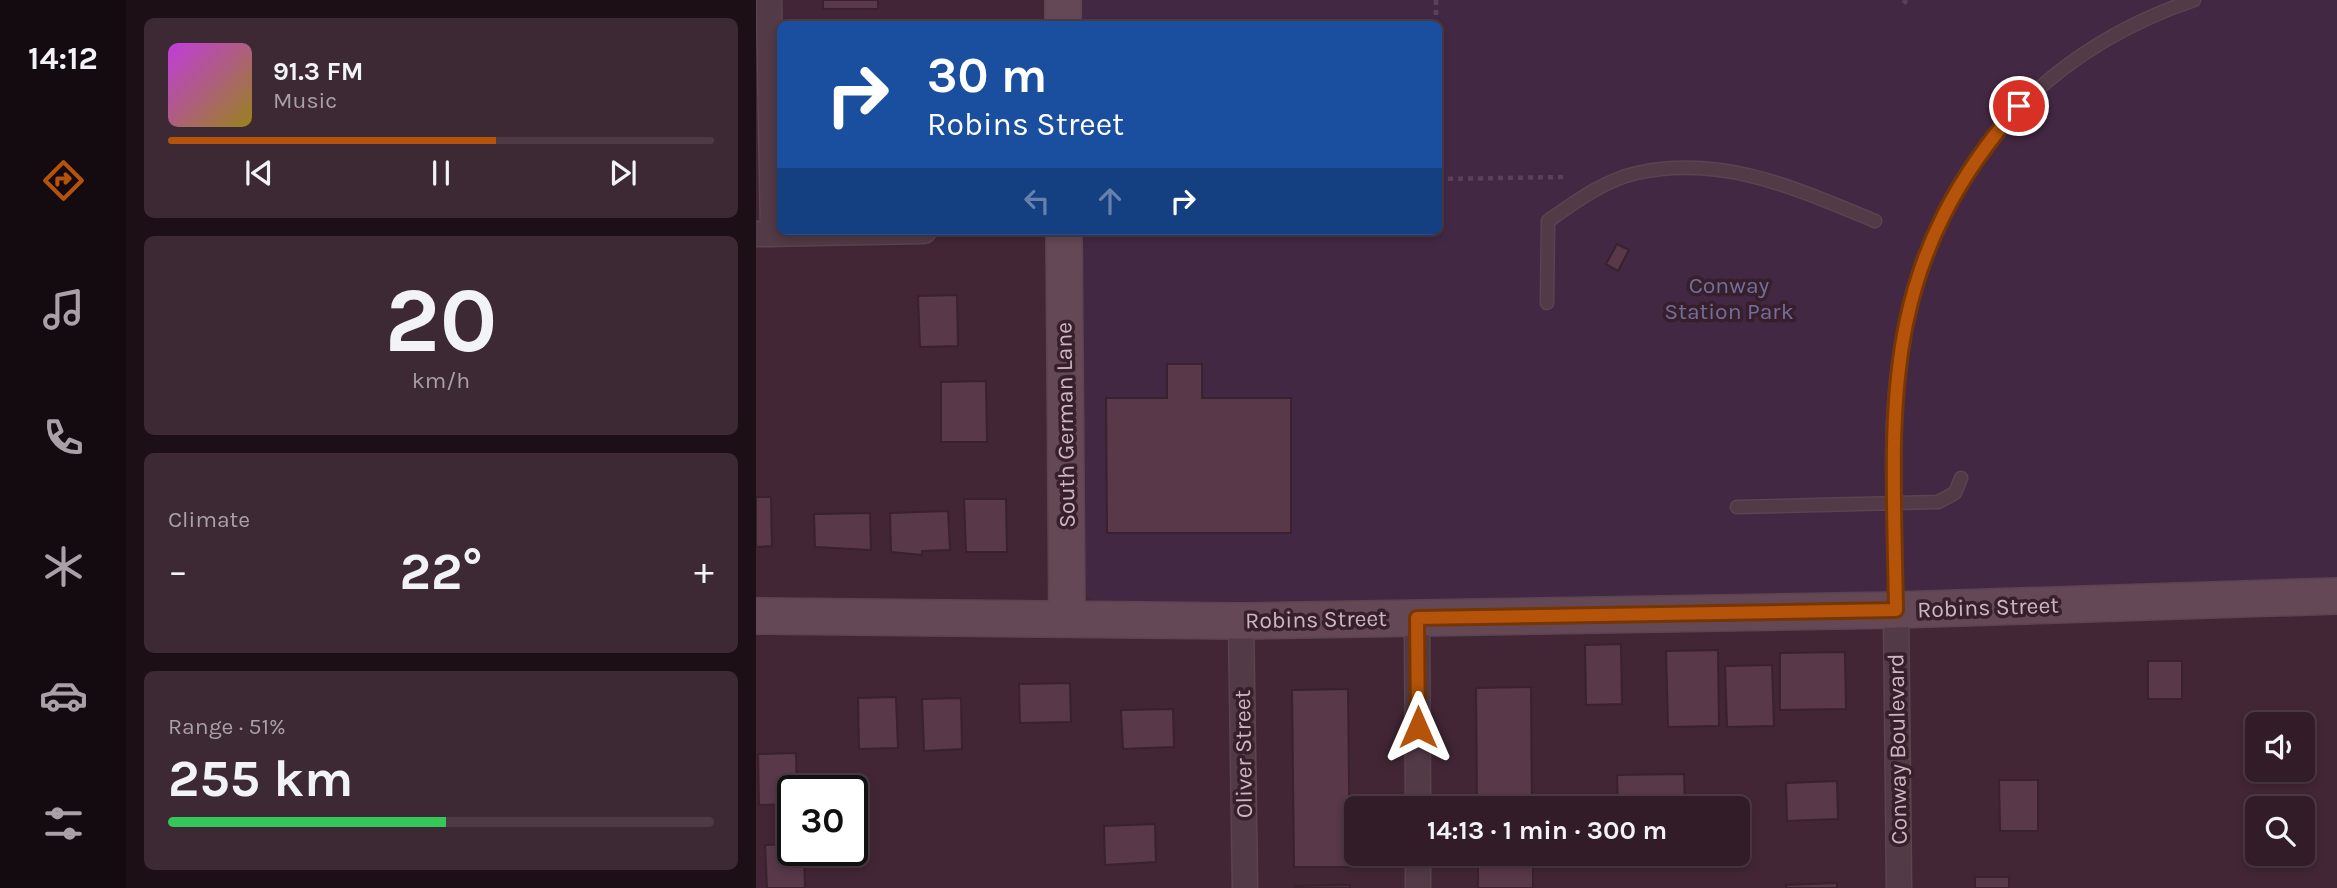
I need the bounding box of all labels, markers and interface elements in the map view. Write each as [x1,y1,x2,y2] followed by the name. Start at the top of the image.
[28,40,98,77] text: 14:12
[927,47,1047,104] text: 30 m
[812,49,903,140] icon: right
[273,56,363,87] text: 91.3 FM
[1989,76,2049,136] pin
[273,87,337,114] text: Music
[2000,87,2038,125] icon: arrive
[927,106,1124,143] text: Robins Street
[240,154,278,192] icon: previous
[422,154,460,192] icon: pause
[604,154,642,192] icon: next
[39,156,88,205] icon: directions
[1018,182,1056,220] icon: left
[1091,182,1129,220] icon: ahead
[1164,182,1202,220] icon: right
[385,268,497,374] text: 20
[1664,272,1794,325] park label: Conway Station Park
[39,285,88,334] icon: music
[1050,322,1081,528] street label: South German Lane
[412,367,470,394] text: km/h
[39,413,88,462] icon: phone
[168,506,250,533] text: Climate
[399,541,483,602] text: 22°
[39,542,88,591] icon: climate
[168,549,188,594] text: −
[694,549,714,594] text: +
[1917,592,2060,623] street label: Robins Street
[1245,605,1387,634] street label: Robins Street
[1882,653,1913,845] street label: Conway Boulevard
[39,671,88,720] icon: car
[1229,689,1258,818] street label: Oliver Street
[1381,690,1455,764] position arrow
[2245,712,2315,866] map controls
[2245,712,2315,782] button: sound
[168,713,286,740] text: Range · 51%
[168,748,353,809] text: 255 km
[777,775,868,866] speed limit sign: 30
[2245,796,2315,866] button: search
[39,799,88,848] icon: filters
[1427,815,1667,846] text: 14:13 · 1 min · 300 m

